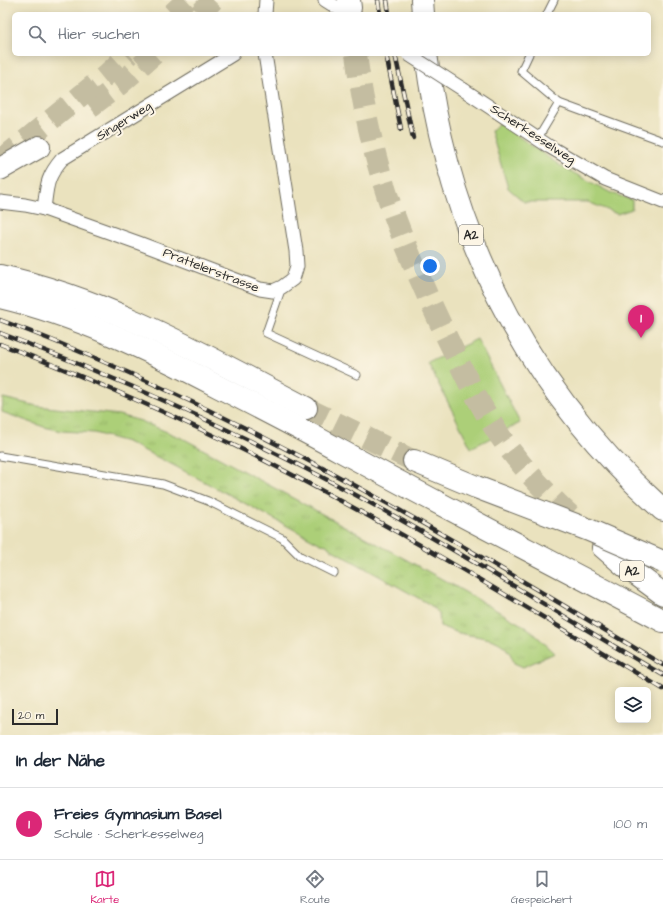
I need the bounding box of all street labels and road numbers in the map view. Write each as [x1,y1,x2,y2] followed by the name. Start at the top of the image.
[93,97,156,146] street label: Singerweg
[486,100,580,169] street label: Scherkesselweg
[459,225,483,245] road number: A2
[160,243,262,297] street label: Prattelerstrasse
[620,561,644,581] road number: A2

